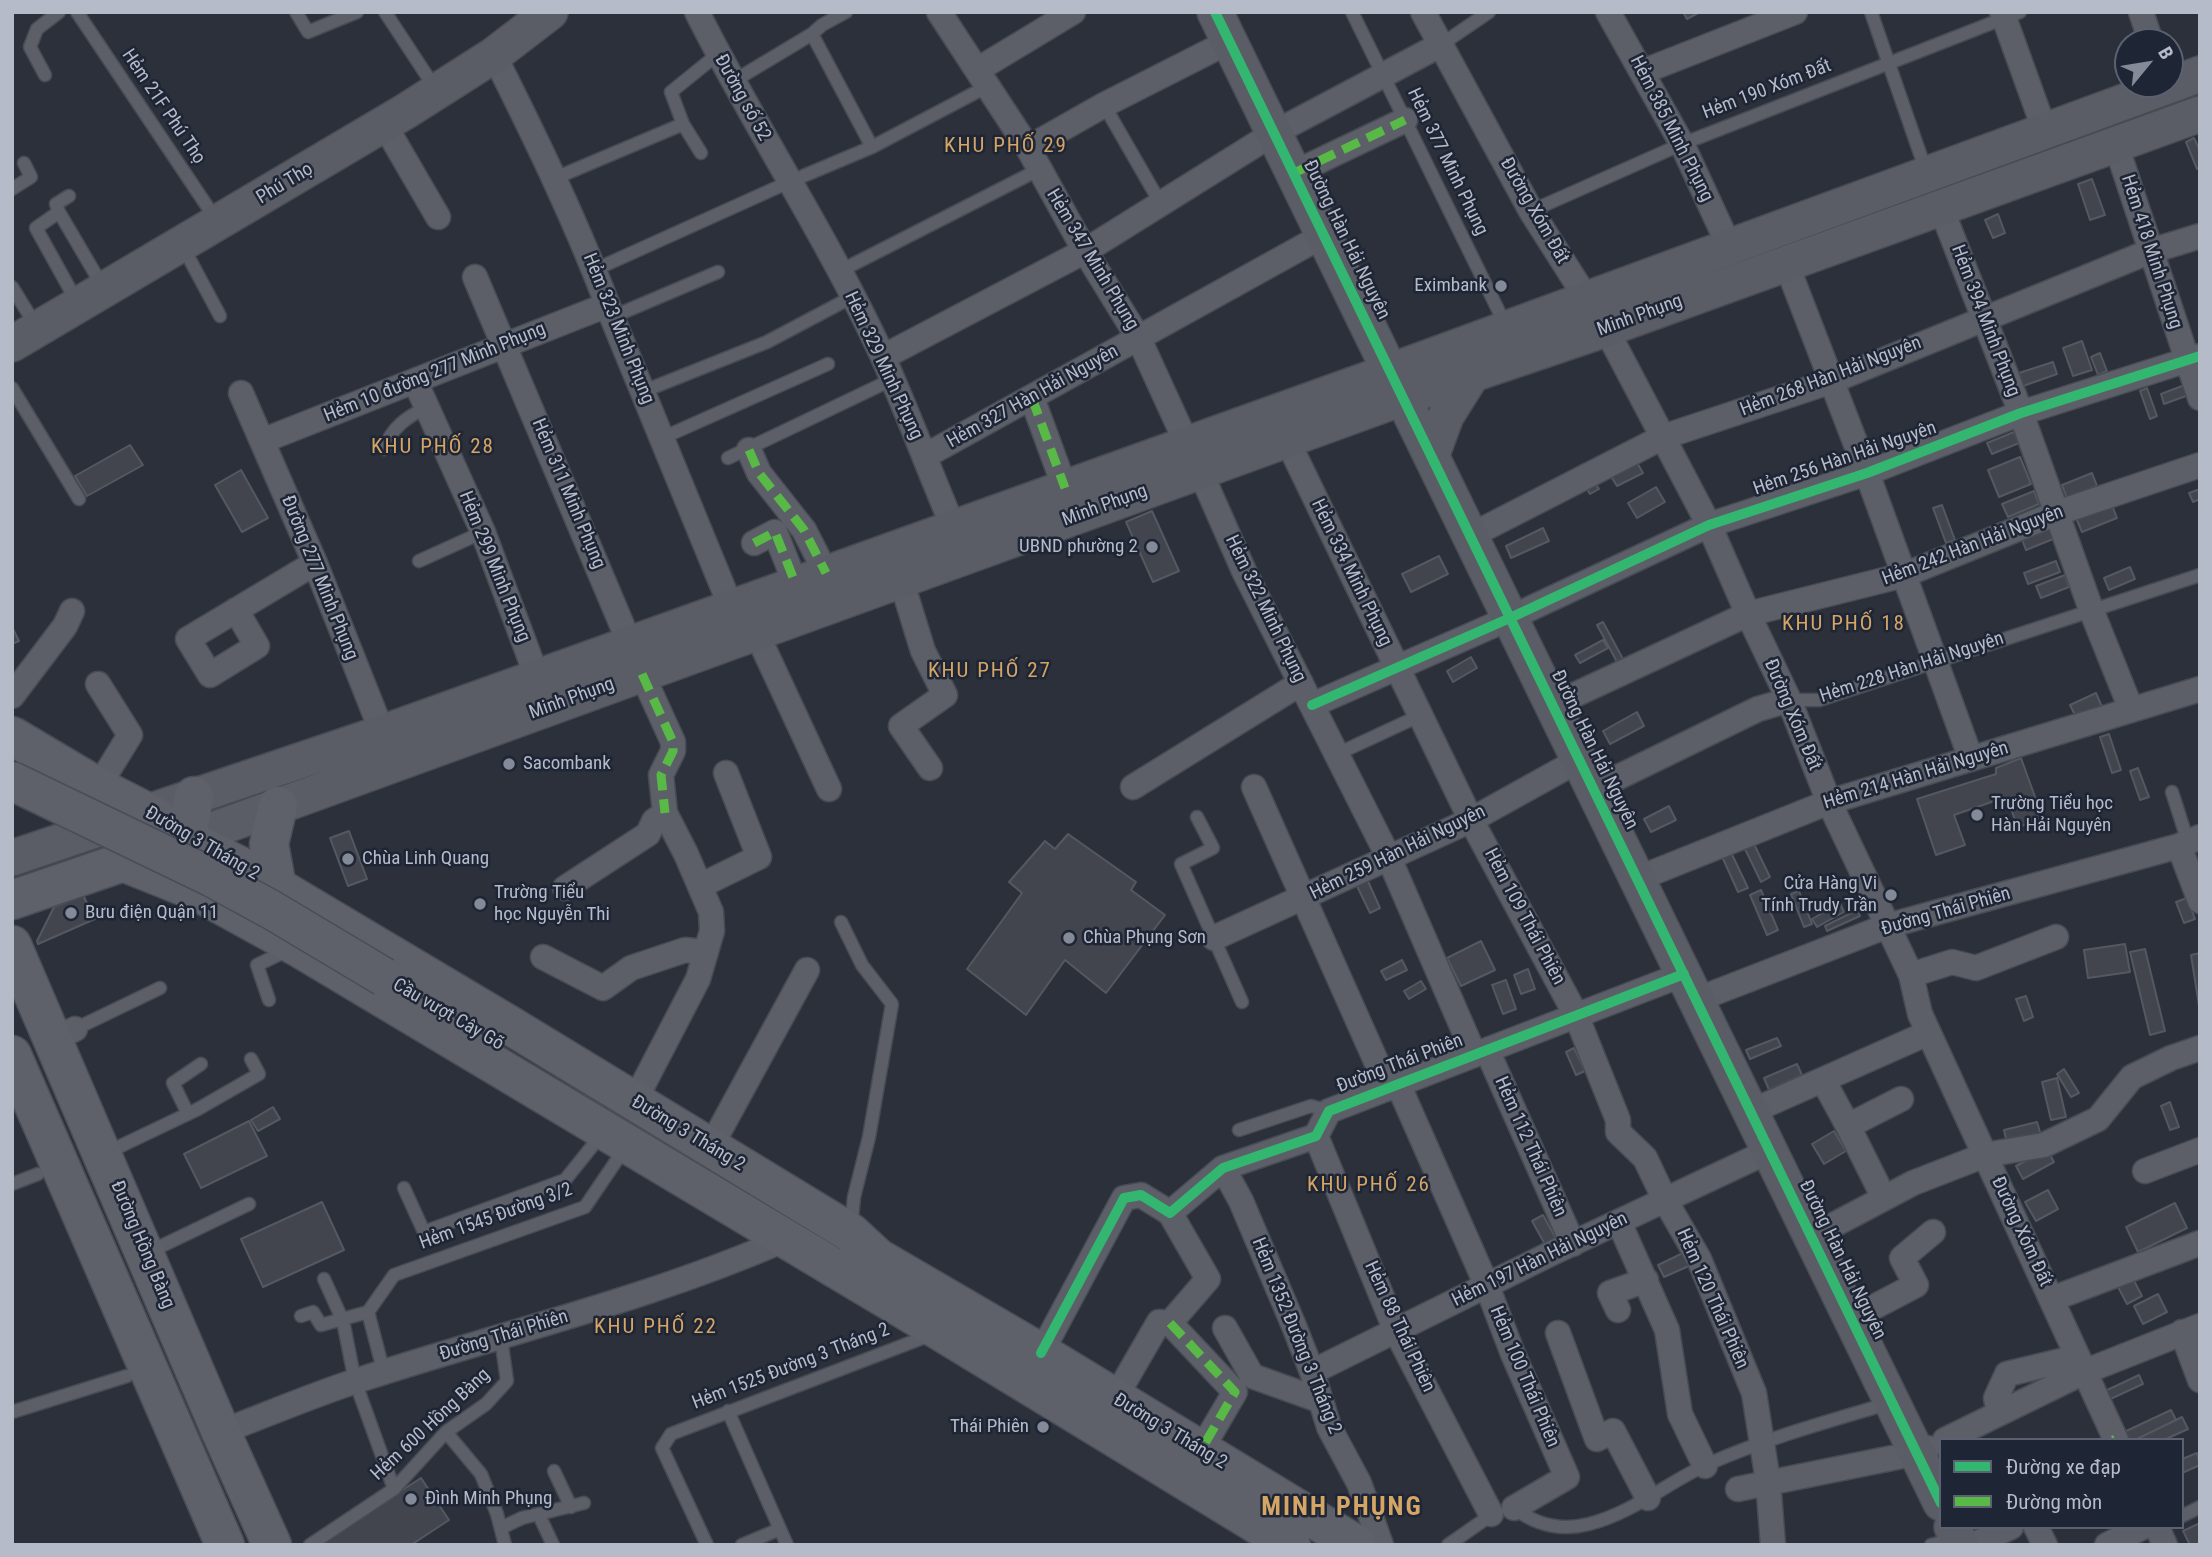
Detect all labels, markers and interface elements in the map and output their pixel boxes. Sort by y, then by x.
north arrow [2114,28,2184,98]
text: B [2153,43,2179,64]
street label: Hẻm 21F Phú Thọ [116,45,210,169]
street label: Đường số 52 [709,51,775,145]
street label: Hẻm 385 Minh Phụng [1624,52,1718,206]
street label: Hẻm 190 Xóm Đất [1699,55,1835,125]
street label: Hẻm 377 Minh Phụng [1402,85,1492,239]
district label: KHU PHỐ 29 [945,134,1067,160]
street label: Đường Xóm Đất [1495,154,1573,268]
street label: Đường Hàn Hải Nguyên [1298,157,1394,323]
street label: Phú Thọ [253,158,317,210]
street label: Hẻm 418 Minh Phụng [2115,172,2187,332]
street label: Hẻm 347 Minh Phụng [1041,185,1143,335]
street label: Hẻm 394 Minh Phụng [1946,242,2024,400]
street label: Hẻm 323 Minh Phụng [577,250,659,408]
place label: Eximbank [1414,275,1487,297]
marker: Eximbank [1493,278,1509,294]
street label: Hẻm 329 Minh Phụng [839,288,927,444]
street label: Minh Phụng [1594,290,1686,342]
street label: Hẻm 10 đường 277 Minh Phụng [321,318,549,428]
street label: Hẻm 268 Hàn Hải Nguyên [1737,332,1925,422]
street label: Hẻm 327 Hàn Hải Nguyên [943,340,1123,454]
street label: Hẻm 311 Minh Phụng [526,416,610,572]
street label: Hẻm 256 Hàn Hải Nguyên [1750,417,1940,501]
district label: KHU PHỐ 28 [372,435,494,461]
street label: Minh Phụng [1059,480,1151,532]
street label: Hẻm 299 Minh Phụng [453,488,535,646]
street label: Đường 277 Minh Phụng [276,492,362,664]
street label: Hẻm 334 Minh Phụng [1306,496,1396,650]
street label: Hẻm 242 Hàn Hải Nguyên [1879,501,2067,591]
street label: Hẻm 322 Minh Phụng [1220,532,1310,686]
place label: UBND phường 2 [1019,536,1138,558]
marker: UBND phường 2 [1144,539,1160,555]
district label: KHU PHỐ 18 [1783,612,1905,638]
street label: Hẻm 228 Hàn Hải Nguyên [1817,627,2007,709]
street label: Đường Xóm Đất [1758,656,1826,774]
district label: KHU PHỐ 27 [929,659,1051,685]
street label: Đường Hàn Hải Nguyên [1546,667,1642,833]
street label: Minh Phụng [526,673,618,725]
street label: Hẻm 214 Hàn Hải Nguyên [1821,737,2011,815]
place label: Sacombank [523,753,611,775]
marker: Sacombank [501,756,517,772]
place label: Trường Tiểu học Hàn Hải Nguyên [1991,793,2113,837]
street label: Hẻm 259 Hàn Hải Nguyên [1307,801,1489,905]
street label: Đường 3 Tháng 2 [141,802,263,886]
marker: Trường Tiểu học Hàn Hải Nguyên [1969,807,1985,823]
street label: Hẻm 109 Thái Phiên [1479,845,1569,989]
place label: Chùa Linh Quang [362,848,489,870]
marker: Chùa Linh Quang [340,851,356,867]
place label: Cửa Hàng Vi Tính Trudy Trần [1761,873,1877,917]
place label: Trường Tiểu học Nguyễn Thi [494,882,610,926]
street label: Đường Thái Phiên [1879,883,2013,941]
marker: Cửa Hàng Vi Tính Trudy Trần [1883,887,1899,903]
marker: Trường Tiểu học Nguyễn Thi [472,896,488,912]
place label: Bưu điện Quận 11 [85,902,218,924]
marker: Bưu điện Quận 11 [63,905,79,921]
place label: Chùa Phụng Sơn [1083,927,1206,949]
marker: Chùa Phụng Sơn [1061,930,1077,946]
street label: Cầu vượt Cây Gõ [388,974,508,1056]
street label: Đường Thái Phiên [1334,1030,1466,1098]
street label: Hẻm 112 Thái Phiên [1489,1073,1571,1221]
street label: Đường 3 Tháng 2 [627,1091,749,1177]
district label: KHU PHỐ 26 [1308,1173,1430,1199]
street label: Đường Xóm Đất [1986,1174,2056,1290]
street label: Đường Hàn Hải Nguyên [1794,1177,1890,1343]
street label: Đường Hồng Bàng [105,1178,179,1312]
street label: Hẻm 1545 Đường 3/2 [416,1179,576,1255]
street label: Hẻm 197 Hàn Hải Nguyên [1449,1208,1631,1312]
street label: Hẻm 120 Thái Phiên [1671,1225,1753,1373]
street label: Hẻm 1352 Đường 3 Tháng 2 [1246,1235,1346,1437]
street label: Hẻm 88 Thái Phiên [1359,1258,1439,1396]
street label: Hẻm 100 Thái Phiên [1484,1303,1564,1451]
street label: Đường Thái Phiên [437,1306,571,1366]
district label: KHU PHỐ 22 [595,1315,717,1341]
street label: Hẻm 1525 Đường 3 Tháng 2 [689,1319,893,1415]
street label: Hẻm 600 Hồng Bàng [367,1364,495,1486]
street label: Đường 3 Tháng 2 [1109,1389,1231,1475]
place label: Thái Phiên [950,1416,1029,1438]
marker: Thái Phiên [1035,1419,1051,1435]
legend [1939,1438,2184,1529]
text: Đường xe đạp [2006,1455,2121,1479]
place label: Đình Minh Phụng [425,1488,552,1510]
text: Đường mòn [2006,1490,2102,1514]
marker: Đình Minh Phụng [403,1491,419,1507]
district label: MINH PHỤNG [1263,1492,1421,1524]

